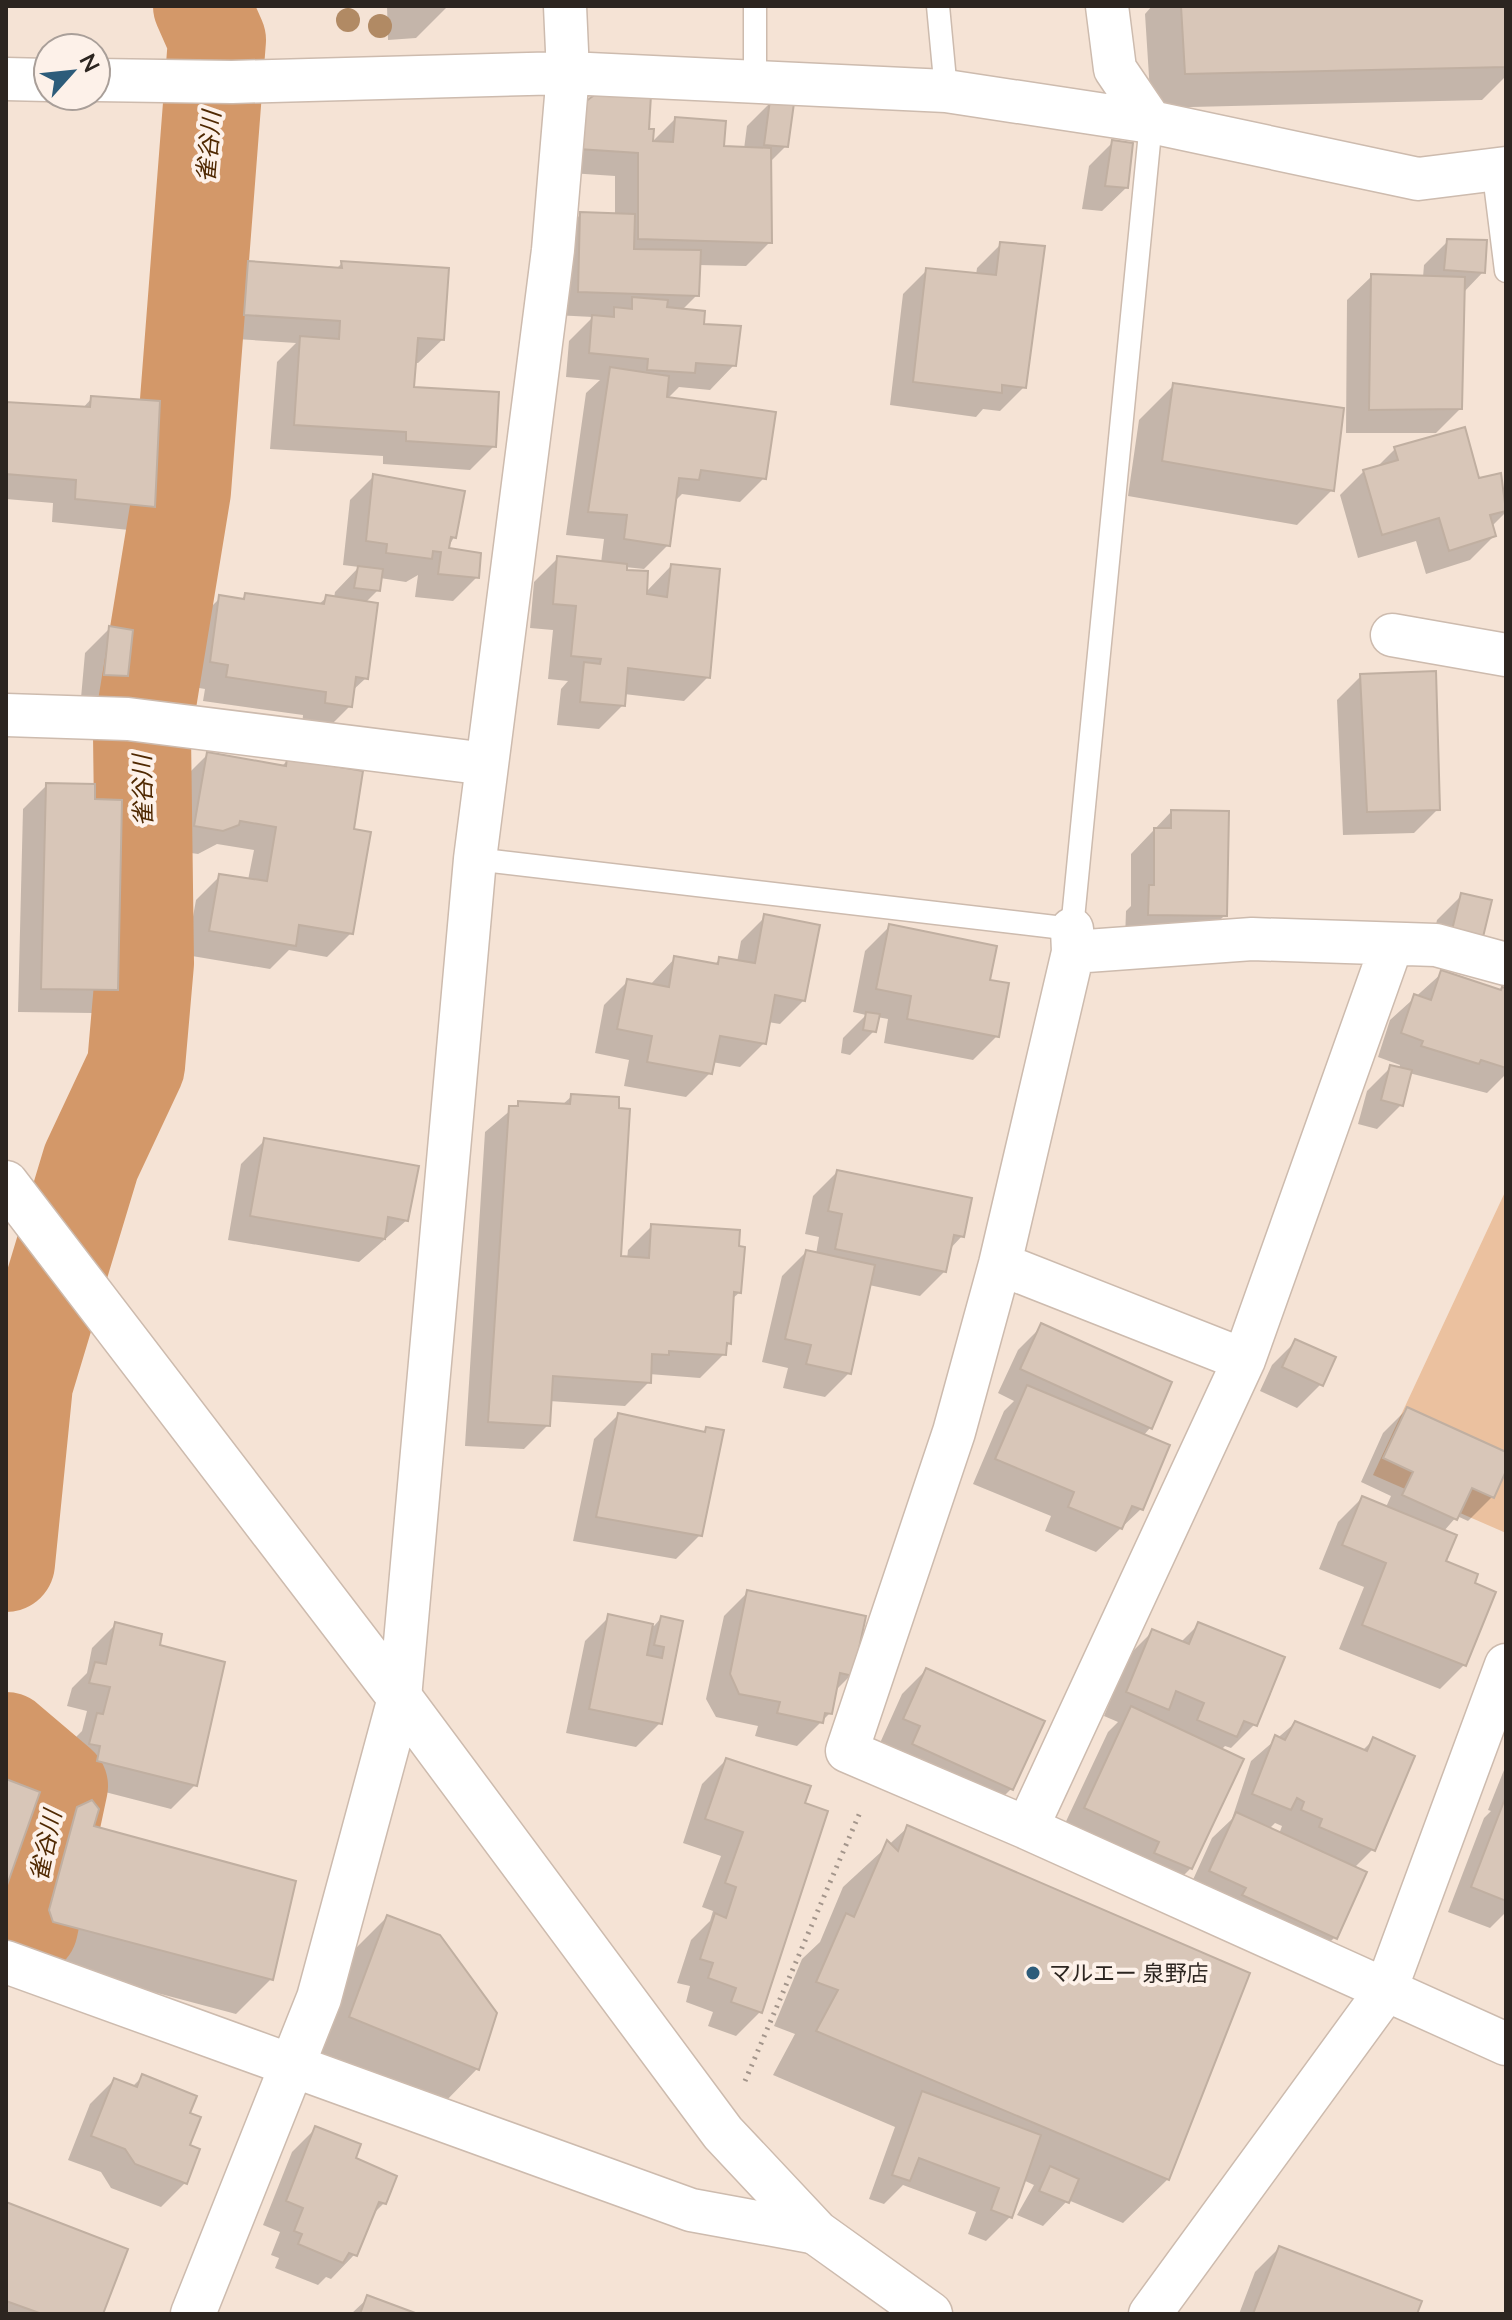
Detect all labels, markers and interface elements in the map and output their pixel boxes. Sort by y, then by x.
north arrow [32,32,112,112]
text: N [74,49,106,76]
water label: 雀谷川 [190,107,225,184]
water label: 雀谷川 [126,752,157,827]
water label: 雀谷川 [23,1805,67,1884]
place label: マルエー 泉野店 [1049,1959,1209,1986]
marker: マルエー 泉野店 [1024,1964,1042,1982]

